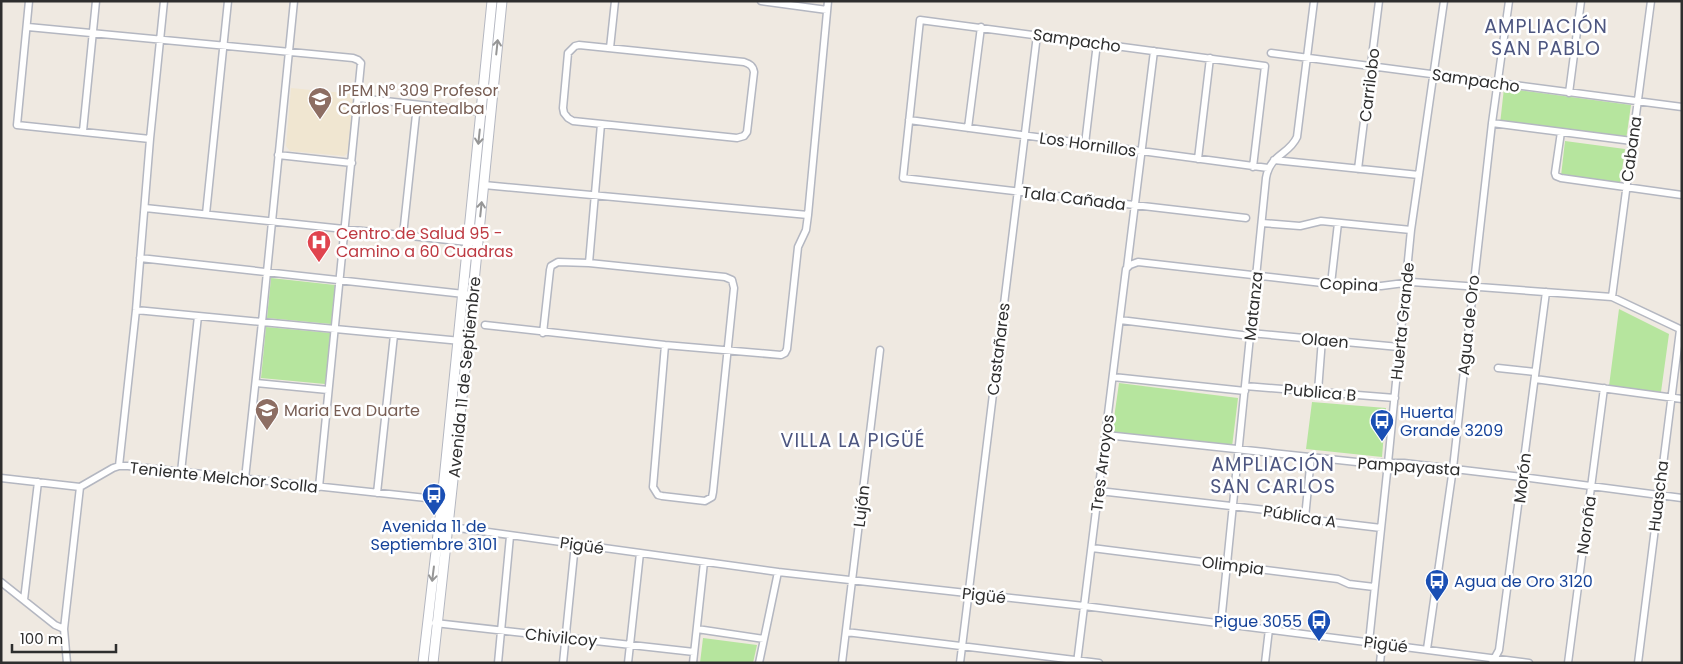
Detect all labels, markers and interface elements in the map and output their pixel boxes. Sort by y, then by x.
district label: AMPLIACIÓN SAN PABLO [1484,13,1608,62]
street label: Sampacho [1032,23,1122,58]
one-way arrow [492,39,502,55]
street label: Carrilobo [1354,47,1385,123]
street label: Sampacho [1431,63,1521,98]
place label: IPEM N° 309 Profesor Carlos Fuentealba [338,79,499,120]
school or university icon: IPEM N° 309 Profesor Carlos Fuentealba [307,86,333,120]
street label: Cabana [1616,115,1647,183]
street label: Los Hornillos [1038,126,1138,163]
one-way arrow [474,129,484,145]
street label: Tala Cañada [1021,181,1127,216]
one-way arrow [476,201,486,217]
place label: Centro de Salud 95 - Camino a 60 Cuadras [336,222,513,263]
hospital icon: Centro de Salud 95 - Camino a 60 Cuadras [306,229,332,263]
street label: Huerta Grande [1385,261,1420,381]
street label: Matanza [1238,270,1269,342]
street label: Copina [1319,272,1379,297]
street label: Agua de Oro [1452,274,1485,376]
street label: Avenida 11 de Septiembre [442,275,487,479]
street label: Castañares [981,301,1016,397]
street label: Olaen [1300,327,1350,354]
street label: Publica B [1283,378,1357,407]
school or university icon: Maria Eva Duarte [254,397,280,431]
place label: Maria Eva Duarte [284,399,420,422]
place label: Huerta Grande 3209 [1400,401,1503,442]
bus stop icon: Huerta Grande 3209 [1369,408,1395,442]
street label: Tres Arroyos [1085,413,1120,513]
district label: VILLA LA PIGÜÉ [781,427,925,454]
district label: AMPLIACIÓN SAN CARLOS [1210,451,1336,500]
street label: Pampayasta [1357,451,1461,482]
street label: Morón [1508,452,1537,505]
street label: Teniente Melchor Scolla [129,456,319,499]
street label: Huascha [1643,459,1674,533]
bus stop icon: Avenida 11 de Septiembre 3101 [421,482,447,516]
street label: Luján [848,484,875,528]
street label: Noroña [1571,494,1602,556]
street label: Pública A [1262,499,1338,534]
place label: Avenida 11 de Septiembre 3101 [371,515,497,556]
street label: Pigüé [558,531,605,560]
street label: Olimpia [1201,550,1265,581]
one-way arrow [428,566,438,582]
bus stop icon: Agua de Oro 3120 [1424,568,1450,602]
place label: Agua de Oro 3120 [1454,570,1593,593]
street label: Pigüé [961,582,1007,609]
bus stop icon: Pigue 3055 [1306,608,1332,642]
place label: Pigue 3055 [1214,610,1302,633]
scale bar [12,622,116,654]
street label: Chivilcoy [524,622,598,653]
text: 100 m [20,628,63,649]
street label: Pigüé [1363,630,1409,659]

